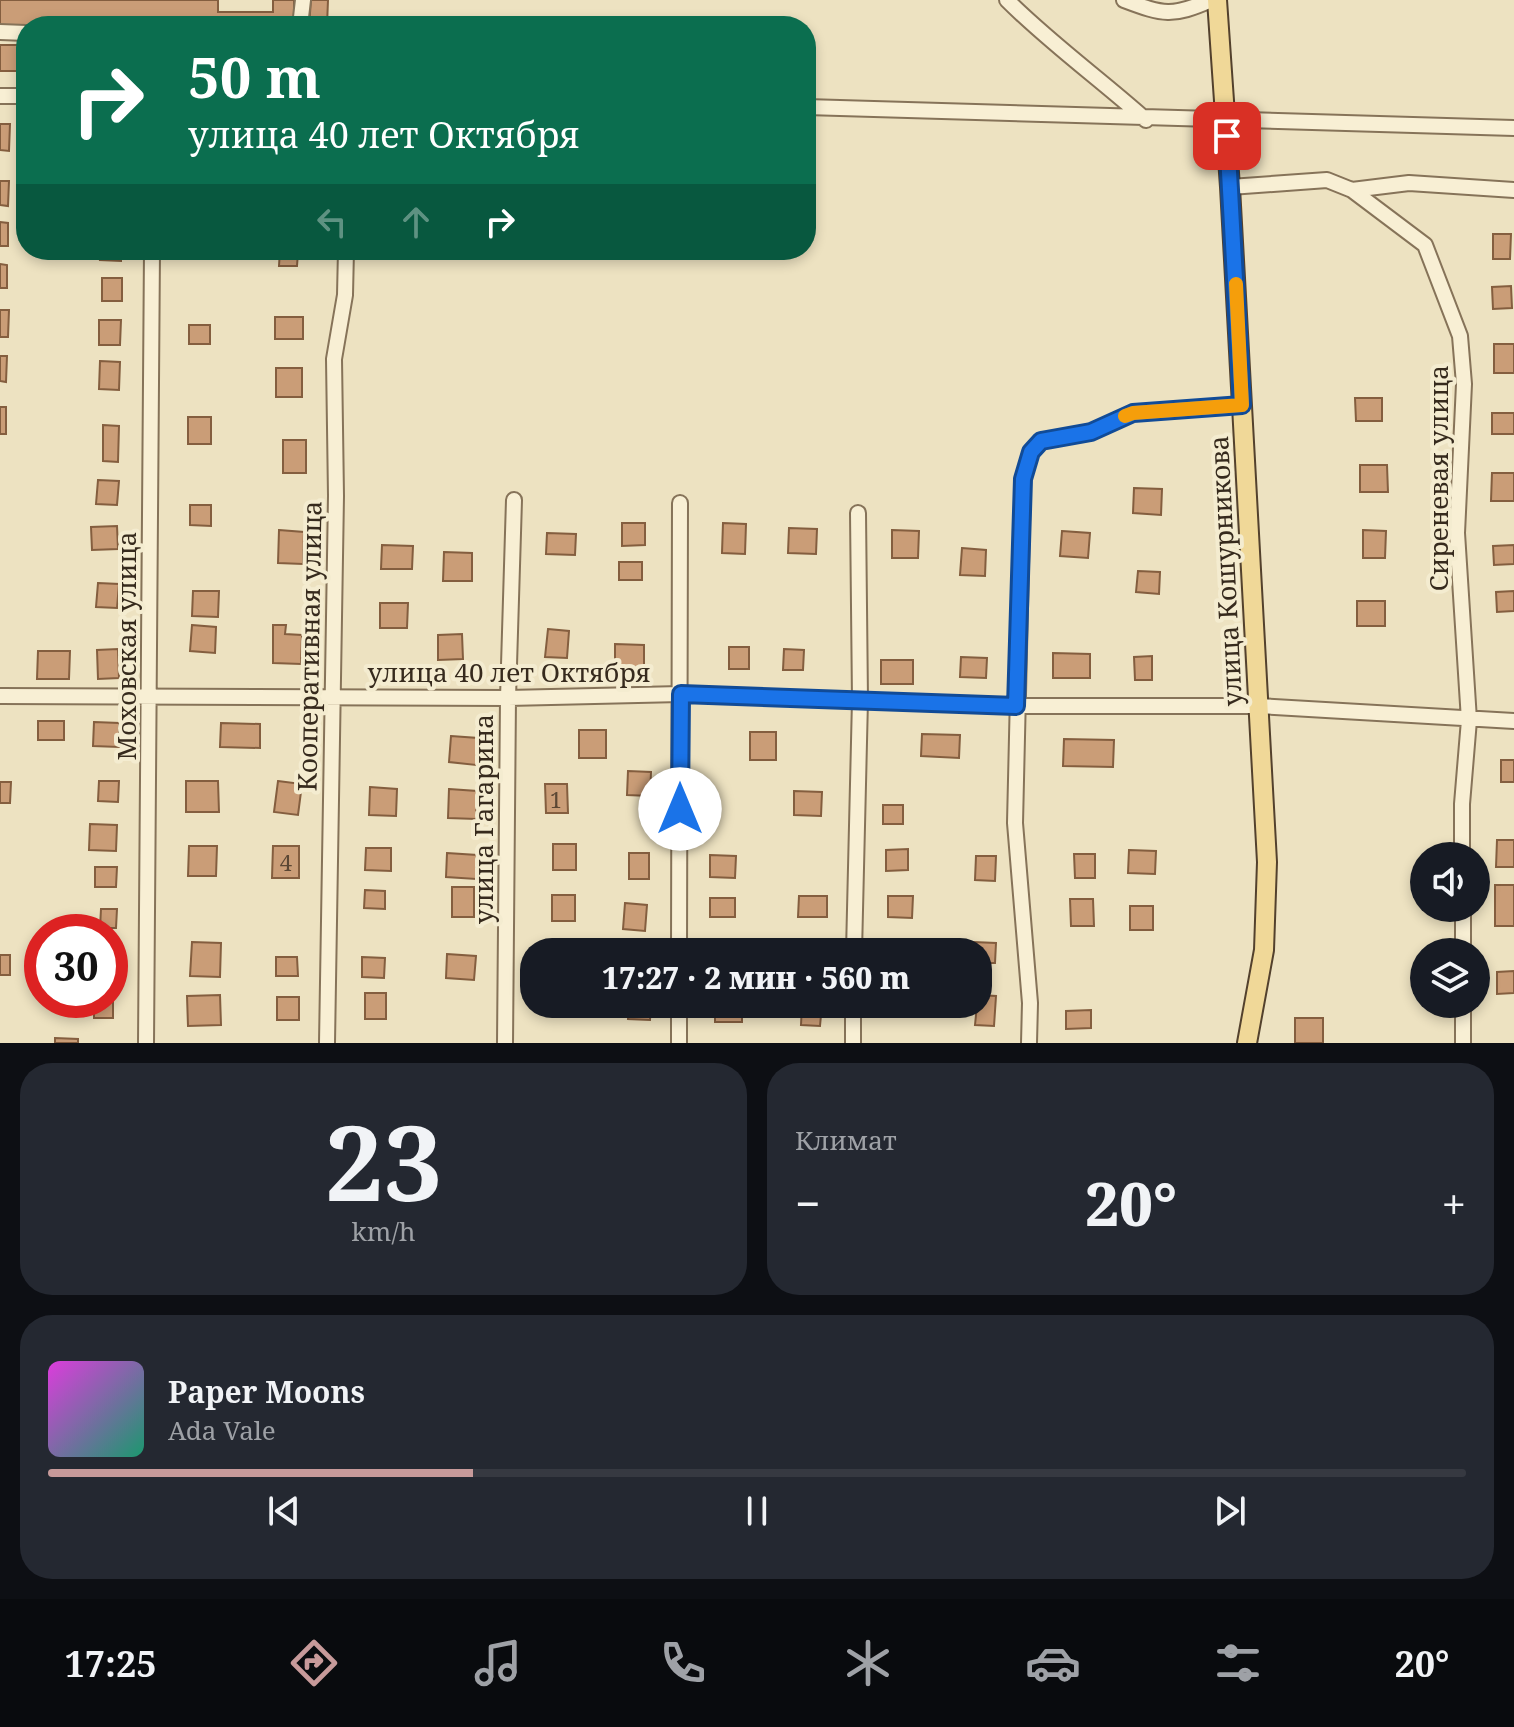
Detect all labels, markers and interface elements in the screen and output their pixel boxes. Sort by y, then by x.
text: 50 m [188,38,321,114]
icon: right [56,48,160,152]
pin [1193,102,1261,170]
text: улица 40 лет Октября [188,110,580,159]
icon: arrive [1205,114,1249,158]
icon: left [310,200,354,244]
icon: ahead [394,200,438,244]
icon: right [478,200,522,244]
street label: Сиреневая улица [1420,365,1456,591]
street label: улица Кошурникова [1200,435,1250,707]
street label: Кооперативная улица [288,500,330,792]
street label: Моховская улица [108,531,144,761]
street label: улица 40 лет Октября [367,654,651,690]
street label: улица Гагарина [465,714,501,924]
position arrow [638,767,722,851]
house number: 1 [550,784,562,814]
map controls [1410,842,1490,1018]
button: sound [1410,842,1490,922]
house number: 4 [280,847,292,877]
speed limit sign: 30 [24,914,128,1018]
button: layers [1410,938,1490,1018]
text: 17:27 · 2 мин · 560 m [602,957,910,998]
text: 23 [325,1090,442,1231]
text: Климат [795,1122,897,1158]
text: 20° [1085,1162,1177,1244]
text: − [795,1173,820,1233]
text: + [1441,1173,1466,1233]
text: km/h [352,1213,415,1249]
text: Paper Moons [168,1371,365,1412]
text: Ada Vale [168,1412,276,1448]
icon: previous [262,1489,306,1533]
icon: pause [735,1489,779,1533]
icon: next [1208,1489,1252,1533]
icon: directions [286,1635,342,1691]
icon: music [470,1635,526,1691]
icon: phone [655,1635,711,1691]
icon: climate [840,1635,896,1691]
icon: car [1025,1635,1081,1691]
icon: filters [1210,1635,1266,1691]
text: 17:25 [64,1639,157,1688]
text: 20° [1394,1639,1450,1688]

